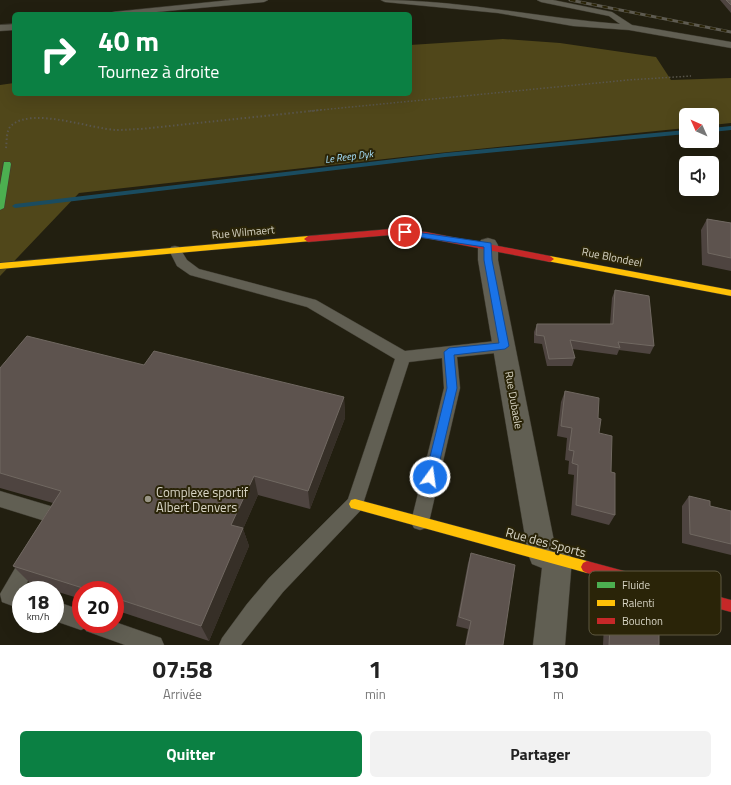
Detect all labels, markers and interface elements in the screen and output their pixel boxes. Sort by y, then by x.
text: 40 m [98,19,159,62]
icon: right [32,28,84,80]
text: Tournez à droite [98,58,219,85]
north arrow [679,108,719,148]
map controls [679,108,719,196]
water label: Le Reep Dyk [324,146,375,167]
button: sound [679,156,719,196]
pin [388,215,422,249]
street label: Rue Wilmaert [211,221,275,243]
icon: arrive [394,221,416,243]
street label: Rue Blondeel [581,243,643,271]
street label: Rue Dubaele [501,370,527,431]
position arrow [409,456,451,498]
place label: Complexe sportif Albert Denvers [156,482,249,517]
marker: Complexe sportif Albert Denvers [143,494,153,504]
street label: Rue des Sports [504,522,588,562]
legend [589,571,721,635]
text: Fluide [622,577,650,593]
speed limit sign: 20 [72,581,124,633]
text: 18 [27,586,49,617]
text: Ralenti [622,595,655,611]
text: km/h [27,609,49,624]
text: Bouchon [622,613,663,629]
text: 07:58 [153,651,212,687]
text: 1 [369,651,382,687]
text: 130 [538,651,578,687]
text: Arrivée [163,684,202,704]
text: min [365,684,386,704]
text: m [553,684,564,704]
button: Quitter [20,731,362,777]
button: Partager [370,731,711,777]

